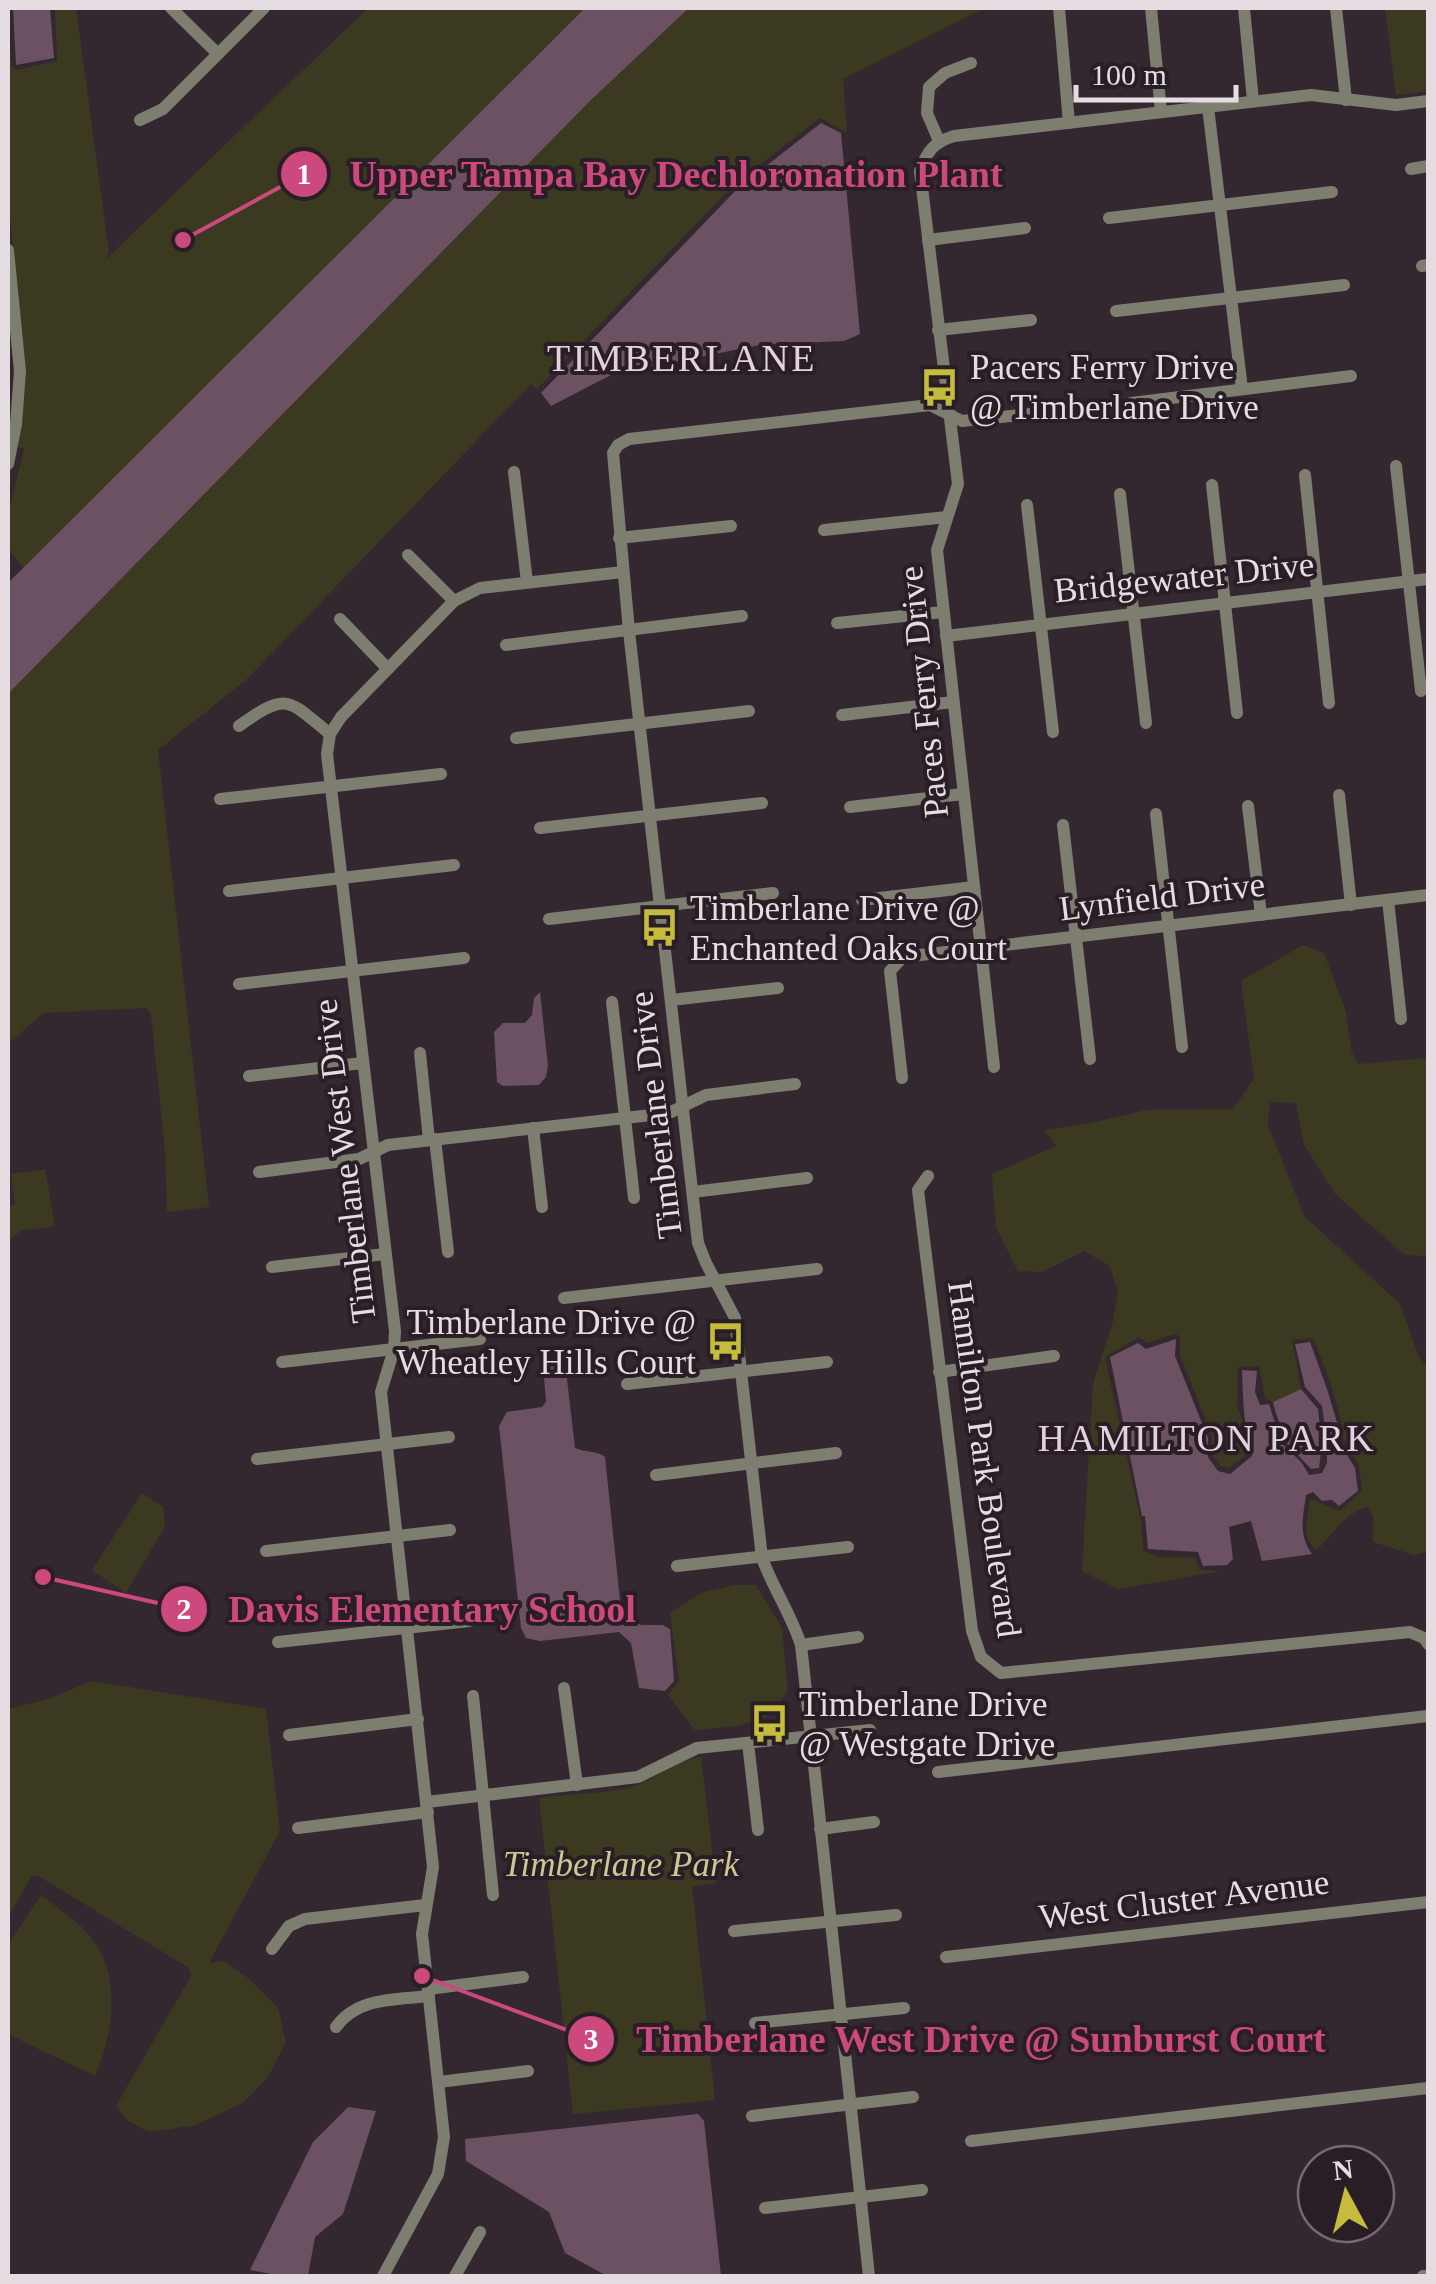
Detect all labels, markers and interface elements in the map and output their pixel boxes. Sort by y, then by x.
scale bar [1076,40,1236,102]
text: 100 m [1091,58,1167,91]
callout: Upper Tampa Bay Dechloronation Plant [279,140,1023,208]
text: Upper Tampa Bay Dechloronation Plant [349,153,1003,195]
text: 1 [297,157,312,190]
district label: TIMBERLANE [547,337,817,379]
place label: Pacers Ferry Drive @ Timberlane Drive [970,348,1259,427]
bus stop icon: Pacers Ferry Drive @ Timberlane Drive [919,366,961,408]
street label: Bridgewater Drive [1052,544,1316,611]
street label: Paces Ferry Drive [891,564,956,820]
street label: Lynfield Drive [1057,865,1267,928]
place label: Timberlane Drive @ Enchanted Oaks Court [690,889,1007,968]
bus stop icon: Timberlane Drive @ Enchanted Oaks Court [639,907,681,949]
street label: Timberlane Drive [621,989,690,1241]
street label: Timberlane West Drive [305,997,384,1325]
street label: Hamilton Park Boulevard [940,1278,1029,1640]
place label: Timberlane Drive @ Wheatley Hills Court [397,1303,696,1382]
bus stop icon: Timberlane Drive @ Wheatley Hills Court [705,1321,747,1363]
district label: HAMILTON PARK [1038,1417,1376,1459]
callout: Davis Elementary School [159,1575,656,1643]
text: Davis Elementary School [228,1588,636,1630]
text: 2 [177,1592,192,1625]
place label: Timberlane Drive @ Westgate Drive [799,1685,1055,1764]
bus stop icon: Timberlane Drive @ Westgate Drive [748,1703,790,1745]
park label: Timberlane Park [503,1845,741,1884]
street label: West Cluster Avenue [1037,1862,1331,1937]
callout: Timberlane West Drive @ Sunburst Court [566,2005,1346,2073]
text: Timberlane West Drive @ Sunburst Court [636,2018,1326,2060]
text: 3 [584,2022,599,2055]
north arrow [1296,2144,1396,2244]
text: N [1331,2153,1355,2186]

